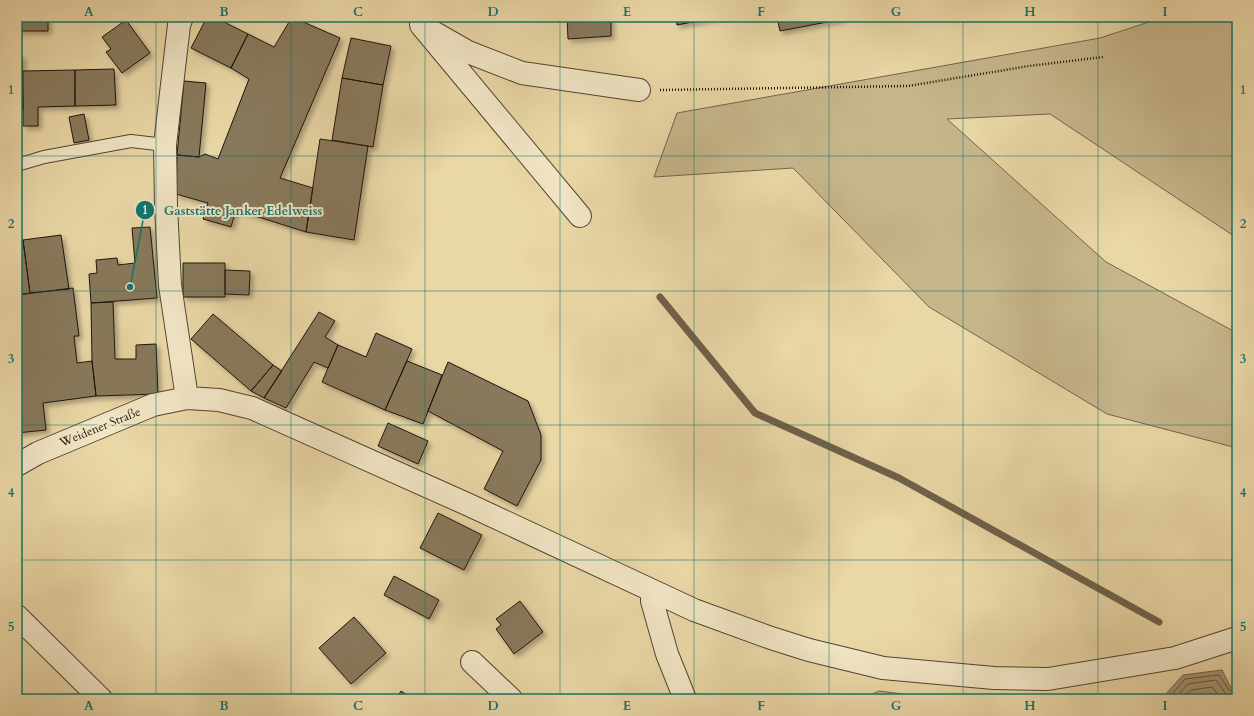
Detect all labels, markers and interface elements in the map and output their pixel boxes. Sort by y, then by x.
text: A [84,3,94,21]
text: B [219,3,229,21]
text: C [353,3,363,21]
text: D [487,3,499,21]
text: E [623,3,631,21]
text: F [757,3,765,21]
text: G [891,3,902,21]
text: H [1024,3,1036,21]
text: I [1162,3,1168,21]
text: 1 [8,81,14,99]
text: 1 [1240,81,1246,99]
callout: Gaststätte Janker Edelweiss [135,198,330,223]
text: 1 [142,202,148,218]
text: Gaststätte Janker Edelweiss [164,202,323,220]
text: 2 [8,215,15,233]
text: 2 [1240,215,1247,233]
text: 3 [8,350,15,368]
text: 3 [1240,350,1247,368]
street label: Weidener Straße [56,404,143,451]
text: 4 [8,484,15,502]
text: 4 [1240,484,1247,502]
text: 5 [8,618,14,636]
text: 5 [1240,618,1246,636]
text: A [84,697,94,715]
text: B [219,697,229,715]
text: C [353,697,363,715]
text: D [487,697,499,715]
text: E [623,697,631,715]
text: F [757,697,765,715]
text: G [891,697,902,715]
text: H [1024,697,1036,715]
text: I [1162,697,1168,715]

